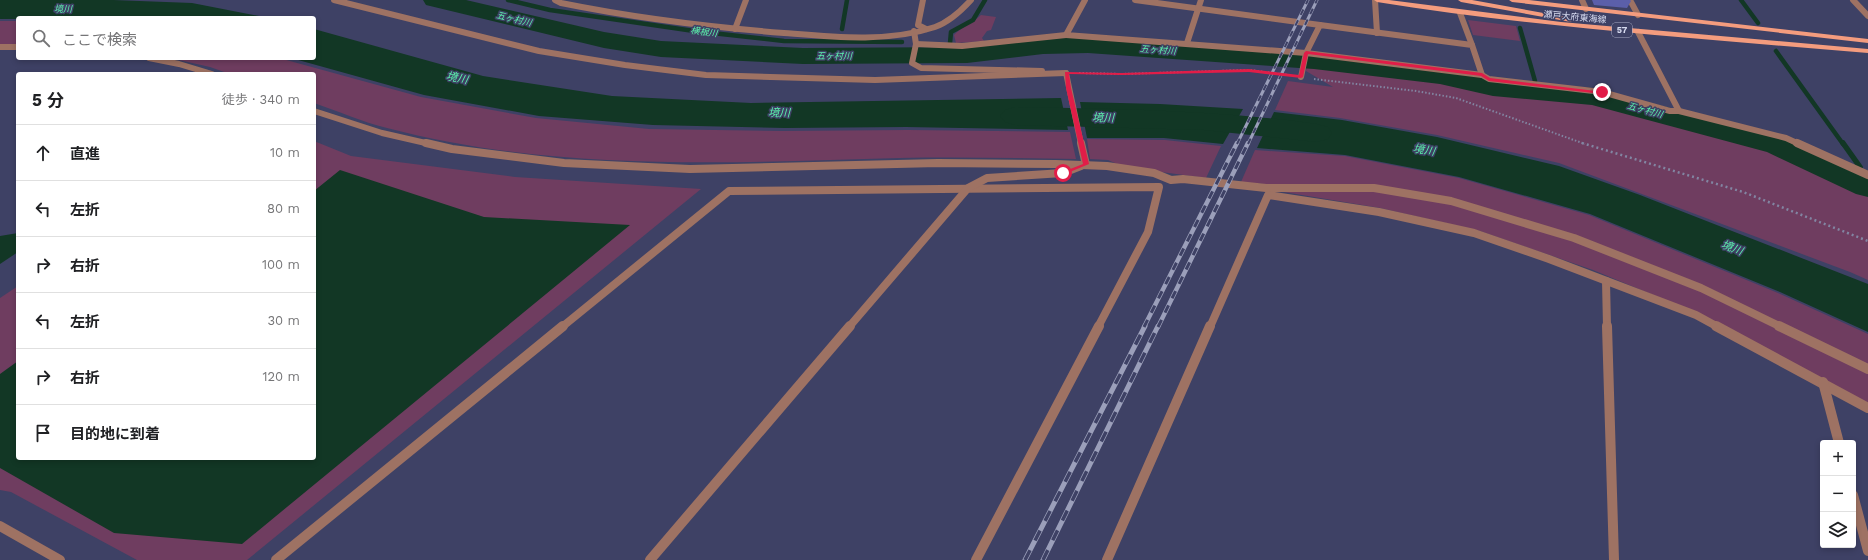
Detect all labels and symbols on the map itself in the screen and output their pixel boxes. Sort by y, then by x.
water label: 境川 [54,4,73,14]
street label: 瀬戸大府東海線 [1543,9,1608,25]
water label: 五ヶ村川 [495,10,534,28]
road number: 57 [1612,23,1632,37]
water label: 横根川 [690,25,719,39]
water label: 五ヶ村川 [1140,44,1177,56]
water label: 五ヶ村川 [816,51,853,61]
water label: 境川 [445,69,470,87]
route end [1593,83,1611,101]
water label: 五ヶ村川 [1626,101,1665,120]
water label: 境川 [768,106,791,120]
water label: 境川 [1092,111,1115,125]
water label: 境川 [1412,142,1437,158]
route start [1054,164,1072,182]
water label: 境川 [1719,238,1746,258]

